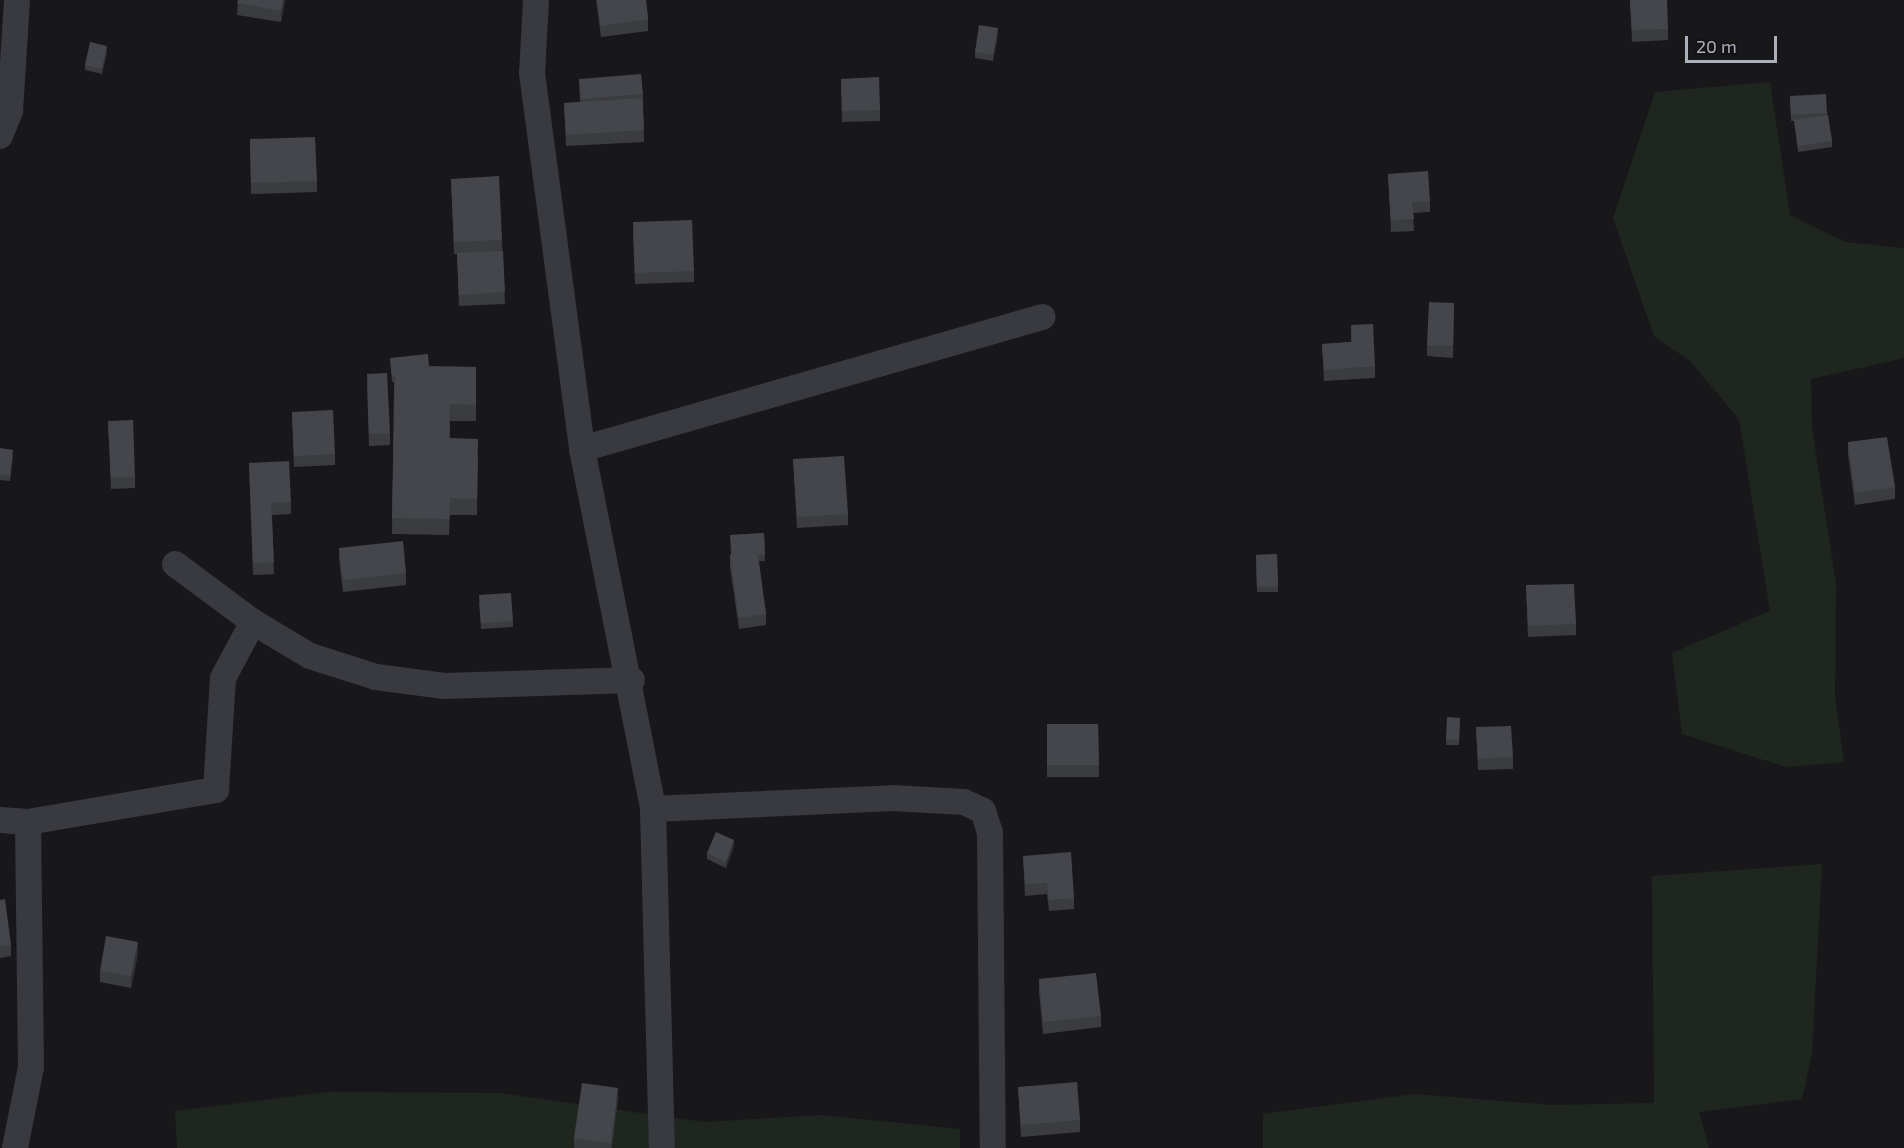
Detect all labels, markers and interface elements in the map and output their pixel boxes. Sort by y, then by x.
scale bar [1688,24,1780,62]
text: 20 m [1696,35,1737,57]

